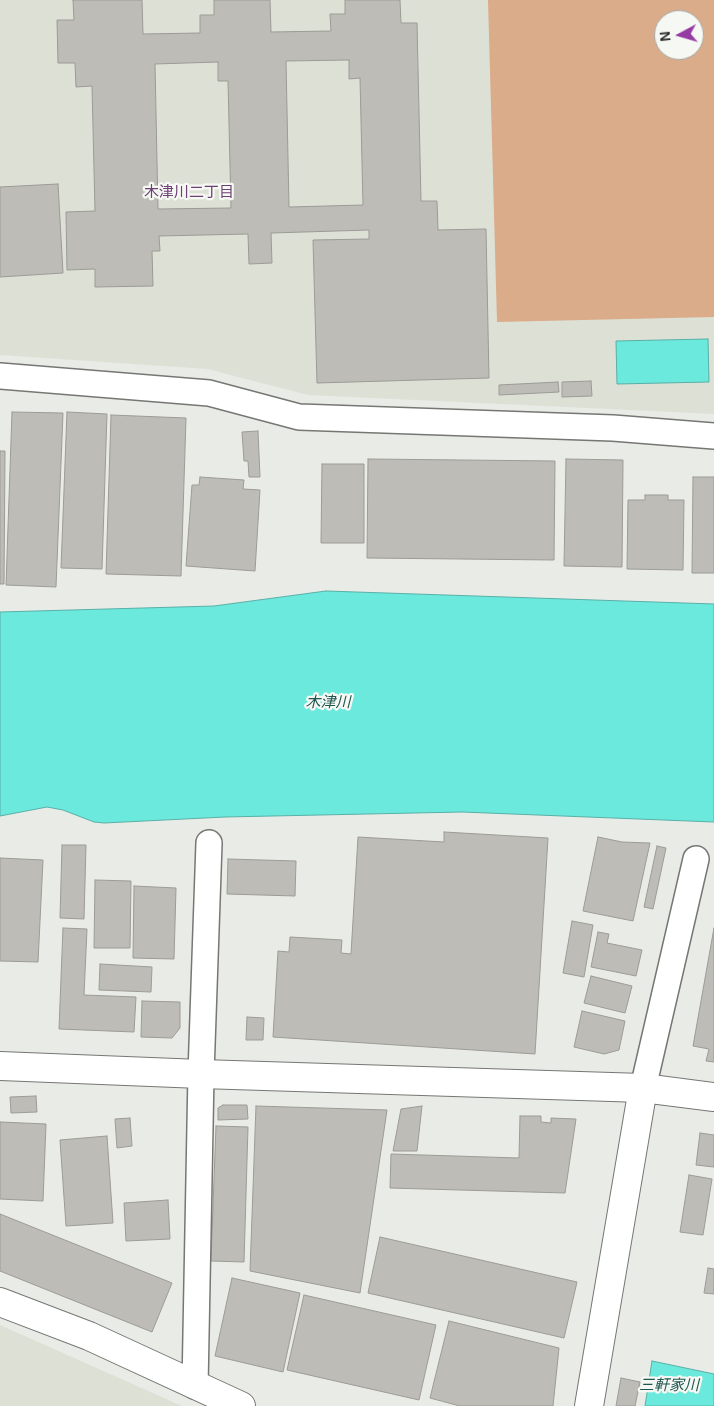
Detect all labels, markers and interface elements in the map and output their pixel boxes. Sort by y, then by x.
north arrow [654,10,704,60]
text: N [657,31,674,42]
district label: 木津川二丁目 [144,184,234,202]
water label: 木津川 [306,694,350,712]
water label: 三軒家川 [639,1377,699,1395]

